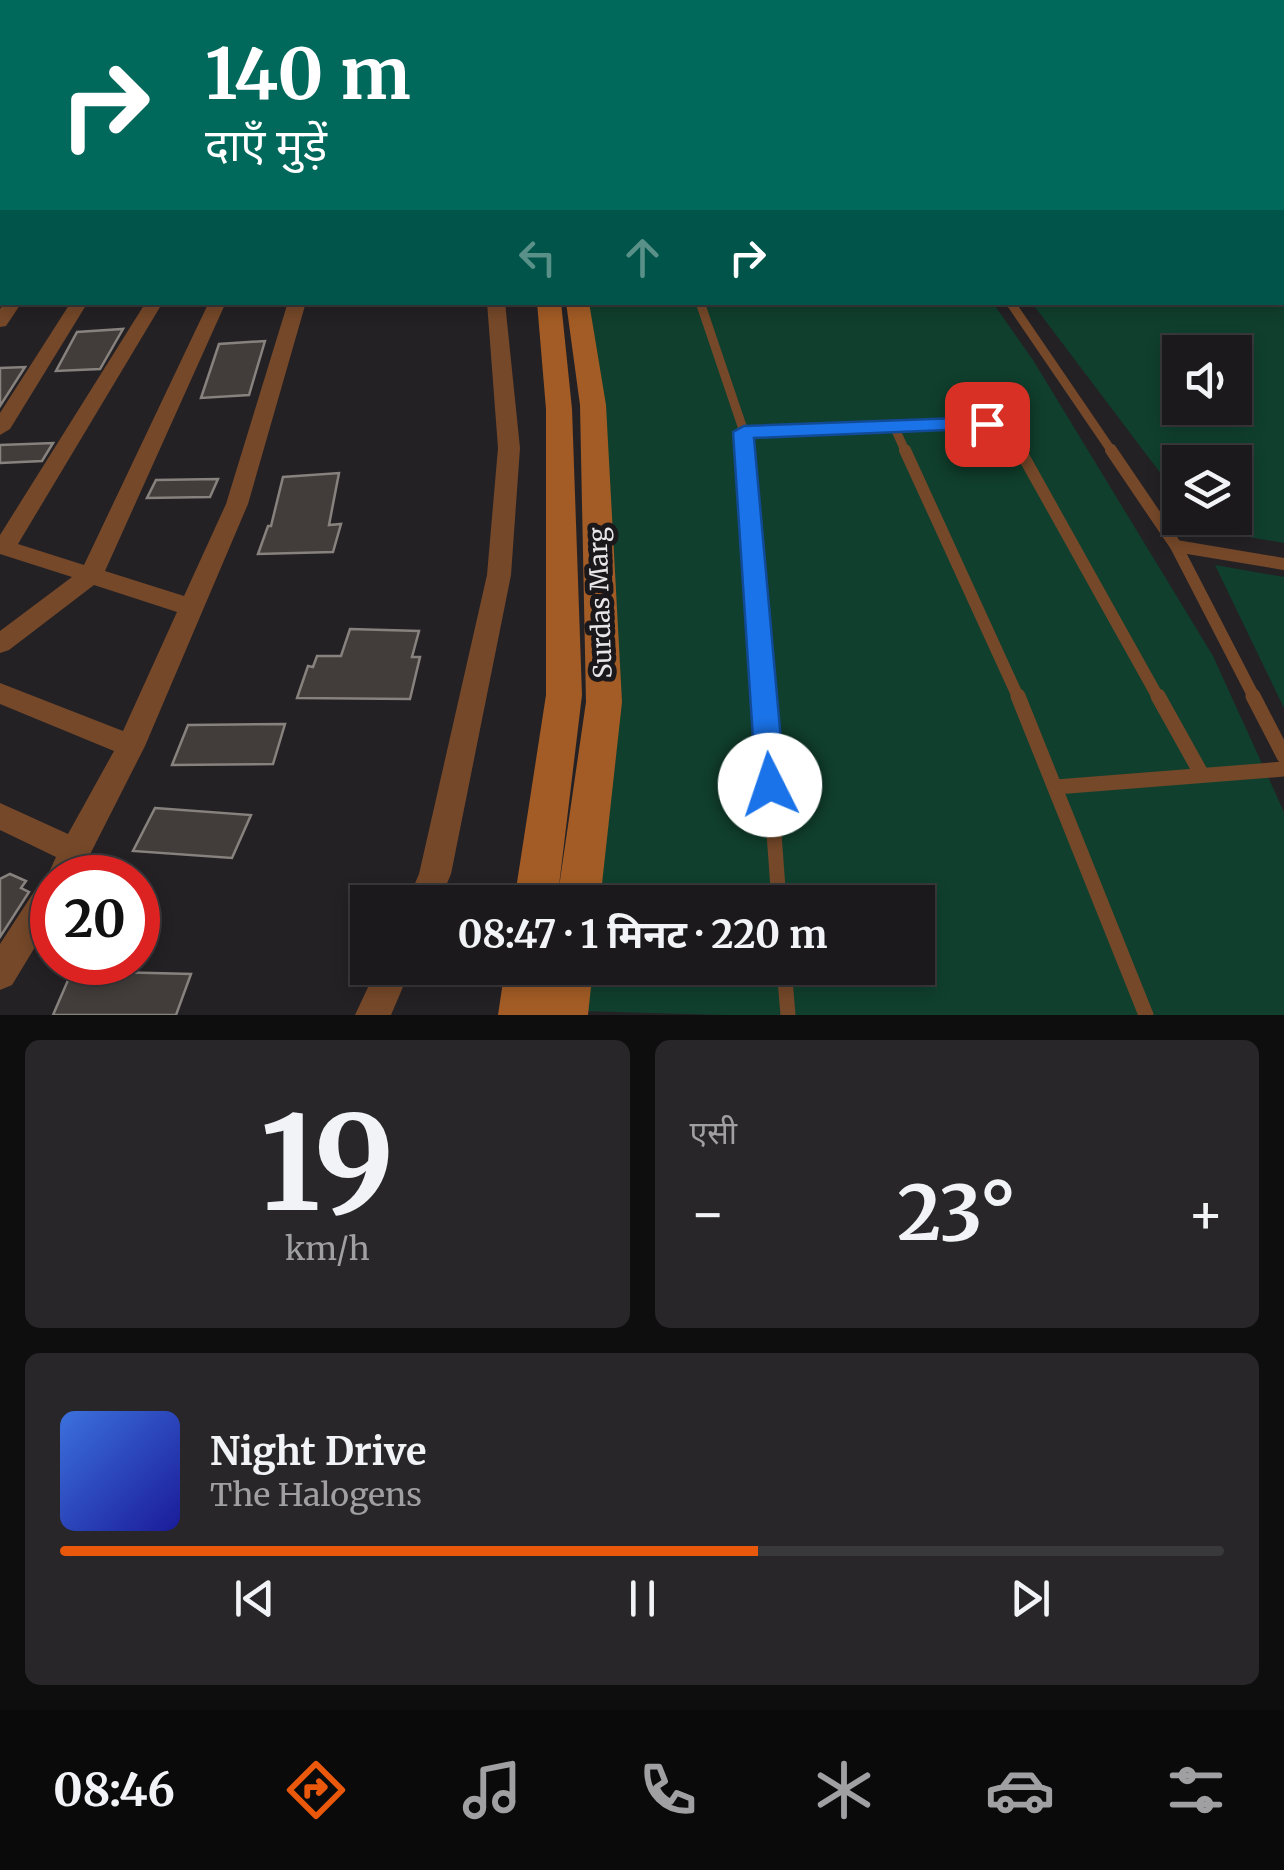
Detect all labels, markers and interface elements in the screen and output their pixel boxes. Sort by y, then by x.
text: 140 m [205,30,411,118]
icon: right [40,40,170,170]
text: दाएँ मुड़ें [205,117,327,173]
icon: left [510,230,565,285]
icon: ahead [615,230,670,285]
icon: right [720,230,775,285]
map controls [1162,335,1252,535]
button: sound [1162,335,1252,425]
pin [945,382,1030,467]
icon: arrive [960,397,1015,452]
button: layers [1162,445,1252,535]
street label: Surdas Marg [581,527,619,679]
position arrow [718,733,822,837]
speed limit sign: 20 [30,855,160,985]
text: 08:47 · 1 मिनट · 220 m [457,911,828,958]
text: 19 [260,1082,394,1245]
text: एसी [690,1113,737,1153]
text: 23° [897,1166,1016,1260]
text: − [690,1179,726,1248]
text: + [1187,1179,1224,1248]
text: km/h [285,1229,370,1269]
text: Night Drive [210,1428,427,1475]
text: The Halogens [210,1475,422,1515]
icon: previous [227,1571,282,1626]
icon: pause [615,1571,670,1626]
icon: next [1003,1571,1058,1626]
icon: directions [281,1755,351,1825]
icon: music [457,1755,527,1825]
icon: phone [633,1755,703,1825]
icon: climate [809,1755,879,1825]
icon: car [985,1755,1055,1825]
icon: filters [1161,1755,1231,1825]
text: 08:46 [53,1762,175,1818]

